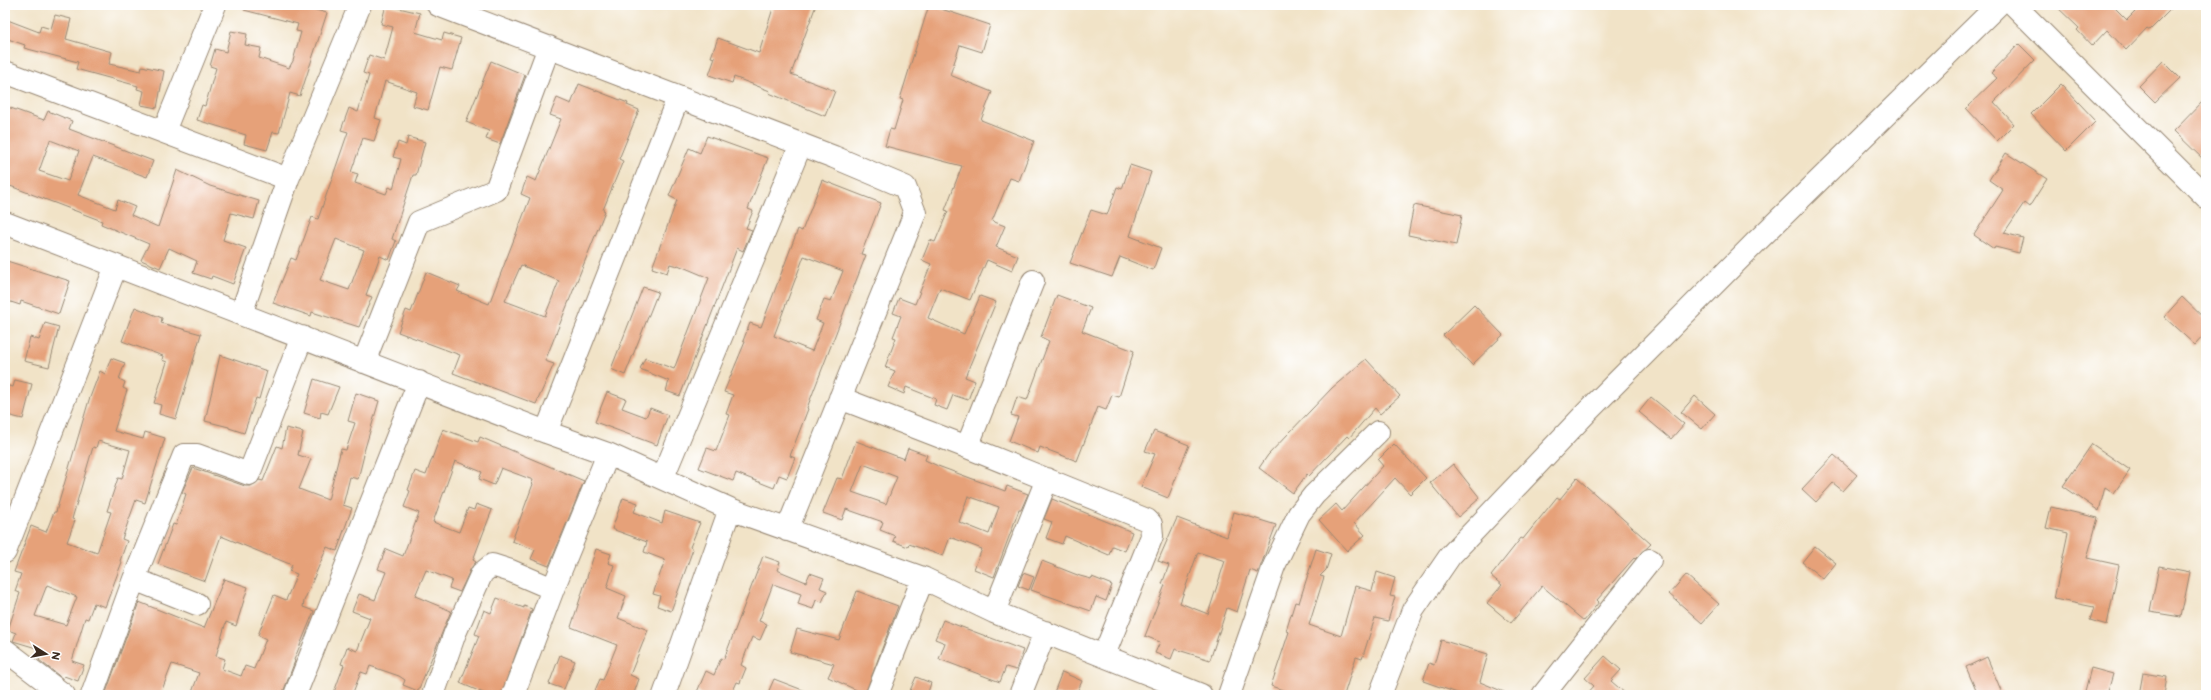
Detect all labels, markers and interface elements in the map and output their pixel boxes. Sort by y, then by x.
north arrow [26,634,66,674]
text: N [48,651,62,661]

